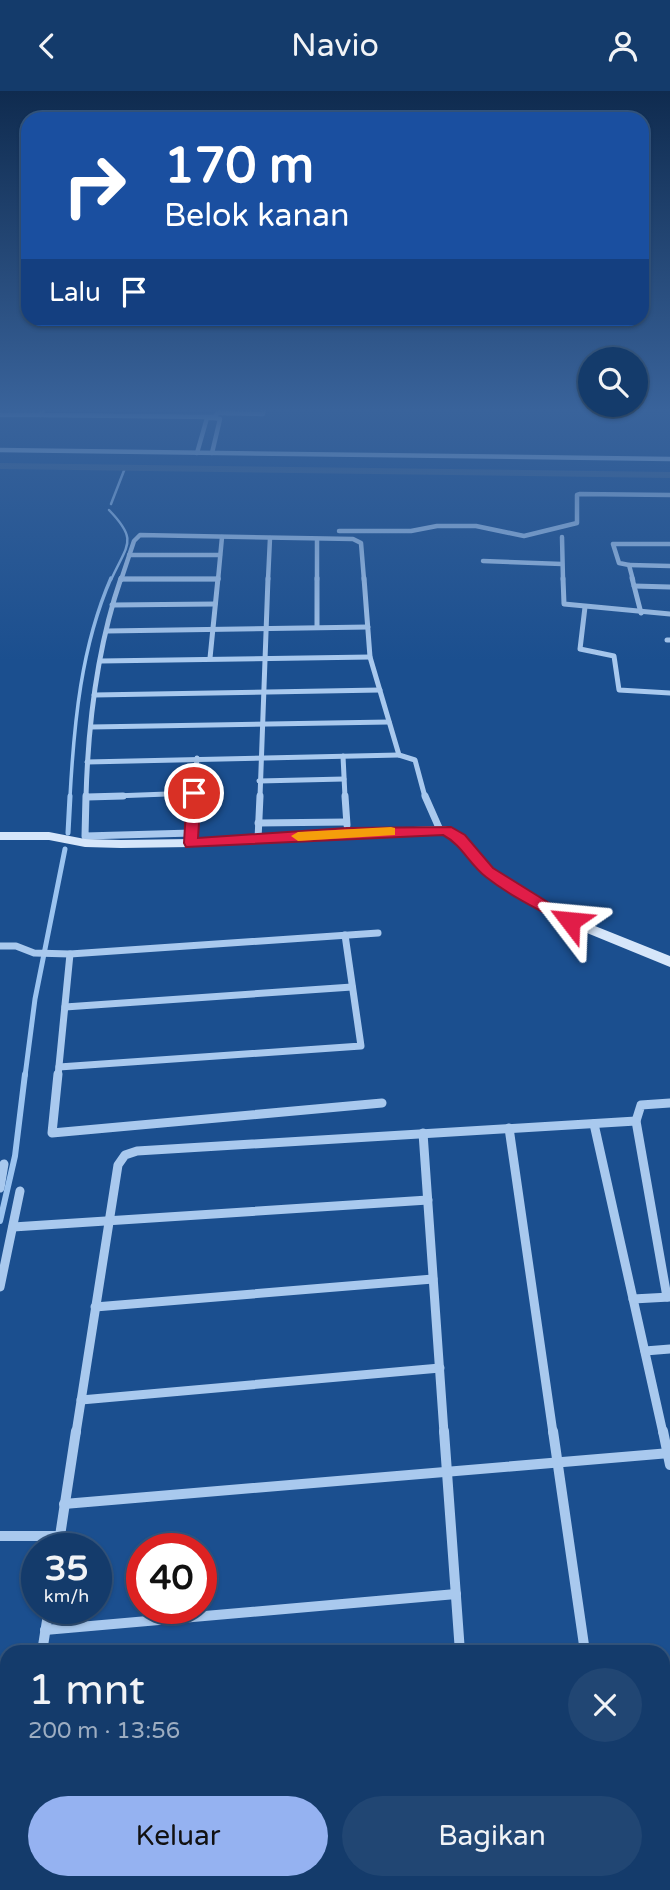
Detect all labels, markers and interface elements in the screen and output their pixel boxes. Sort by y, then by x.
icon: back [28,27,66,65]
text: Navio [291,27,379,65]
icon: person [604,27,642,65]
text: 170 m [164,137,314,196]
icon: right [49,140,140,231]
text: Belok kanan [164,197,349,235]
icon: arrive [115,273,153,311]
text: Lalu [49,277,101,308]
map controls [578,347,648,417]
button: search [578,347,648,417]
pin [164,763,224,823]
icon: arrive [175,774,213,812]
position arrow [533,884,607,958]
speed limit sign: 40 [126,1533,217,1624]
text: 35 [45,1548,88,1590]
text: km/h [44,1585,89,1607]
text: 1 mnt [28,1665,145,1716]
button: close [568,1668,642,1742]
text: 200 m · 13:56 [28,1717,180,1745]
button: Keluar [28,1796,328,1876]
button: Bagikan [342,1796,642,1876]

